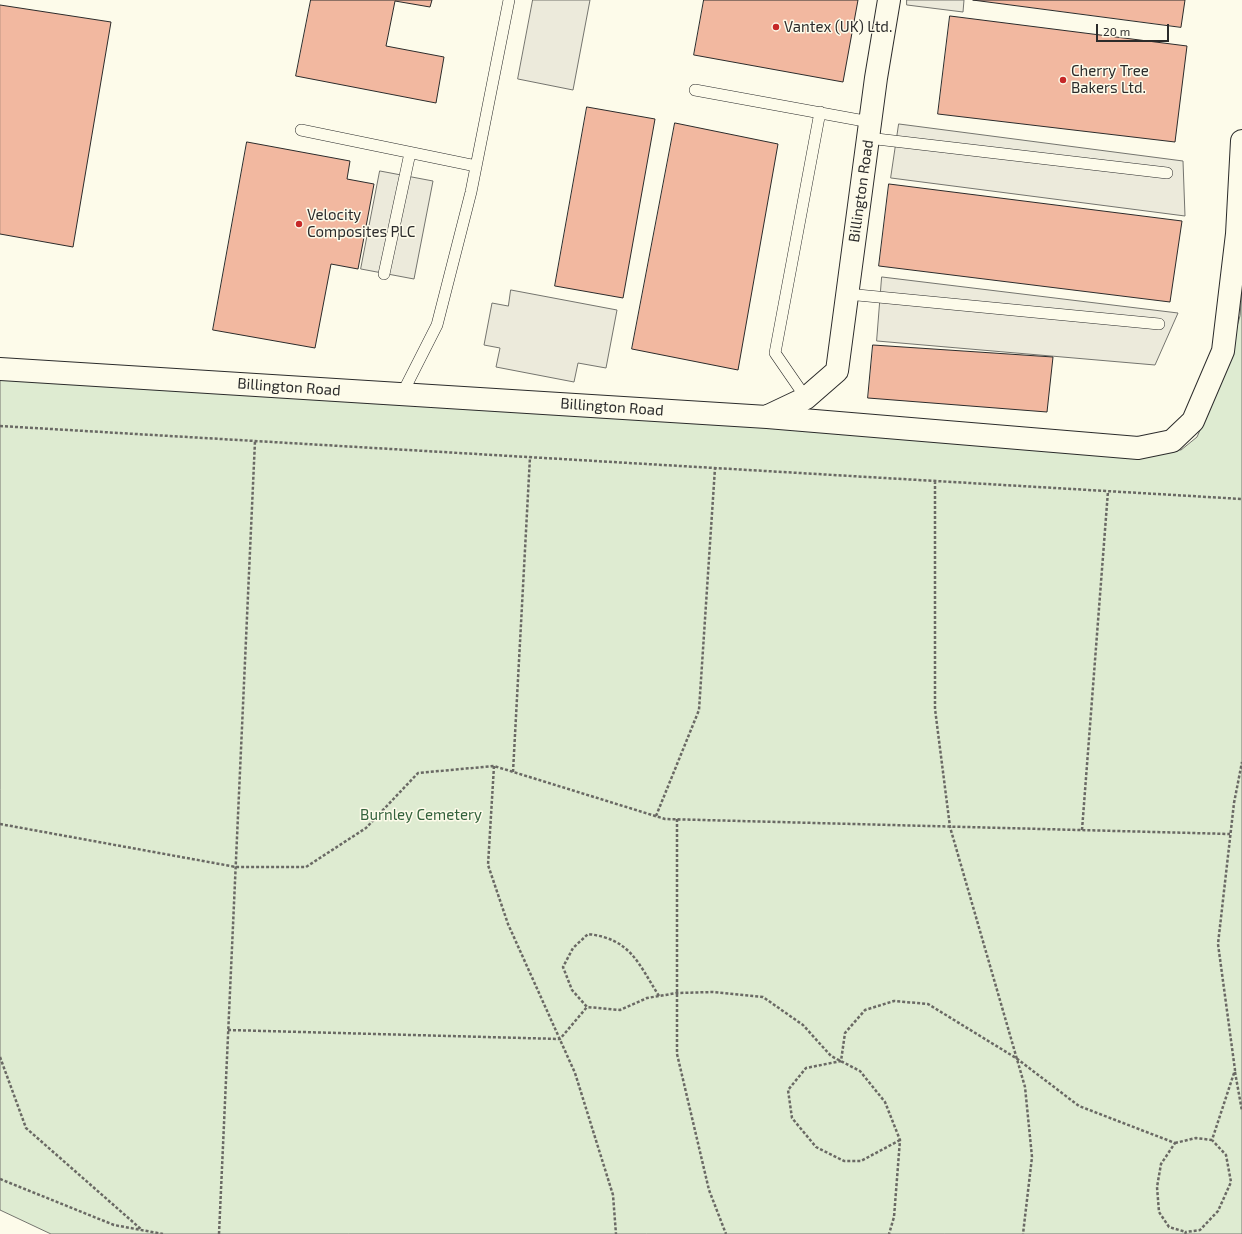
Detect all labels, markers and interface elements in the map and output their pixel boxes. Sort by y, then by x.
scale bar [1098,16,1171,42]
place label: Vantex (UK) Ltd. [784,18,892,36]
marker: Vantex (UK) Ltd. [771,22,781,32]
text: 20 m [1103,24,1130,38]
place label: Cherry Tree Bakers Ltd. [1071,62,1149,97]
marker: Cherry Tree Bakers Ltd. [1058,75,1068,85]
street label: Billington Road [845,138,877,244]
place label: Velocity Composites PLC [307,206,415,241]
marker: Velocity Composites PLC [294,219,304,229]
street label: Billington Road [237,374,341,400]
street label: Billington Road [560,394,664,420]
park label: Burnley Cemetery [360,806,482,824]

